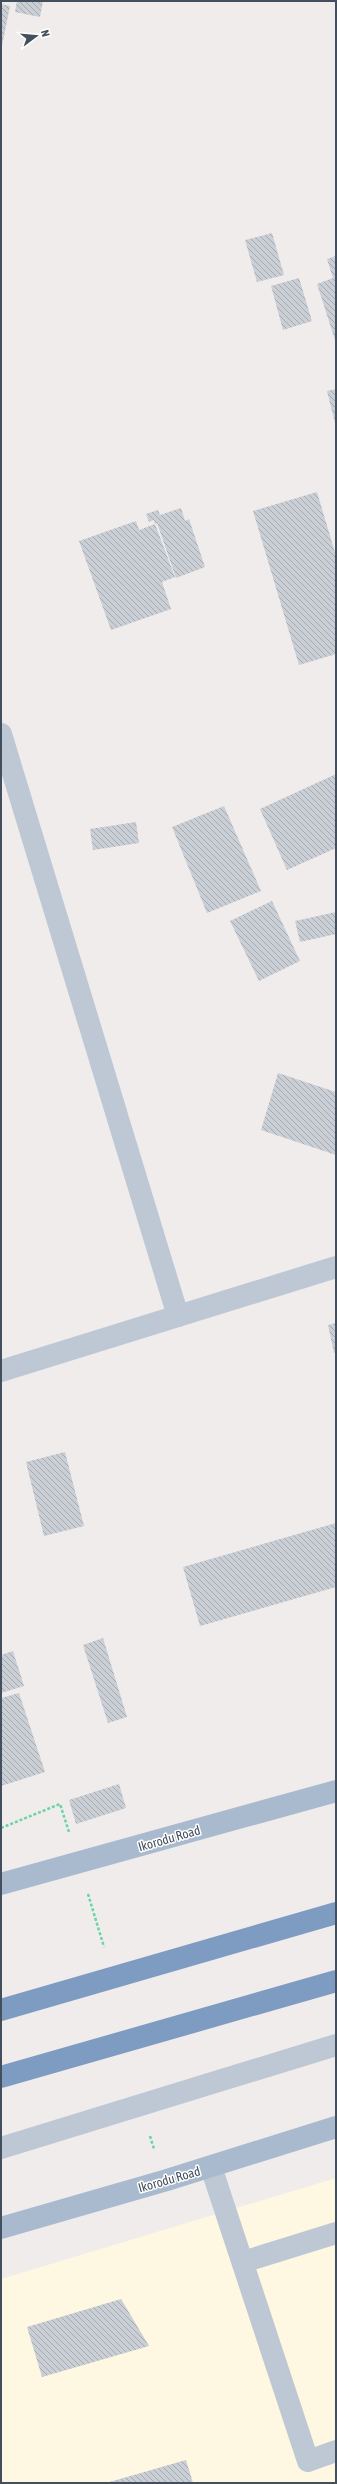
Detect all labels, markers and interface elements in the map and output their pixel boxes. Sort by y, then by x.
north arrow [16,16,56,56]
text: N [39,28,52,38]
street label: Ikorodu Road [136,1822,202,1854]
street label: Ikorodu Road [136,2163,202,2195]

